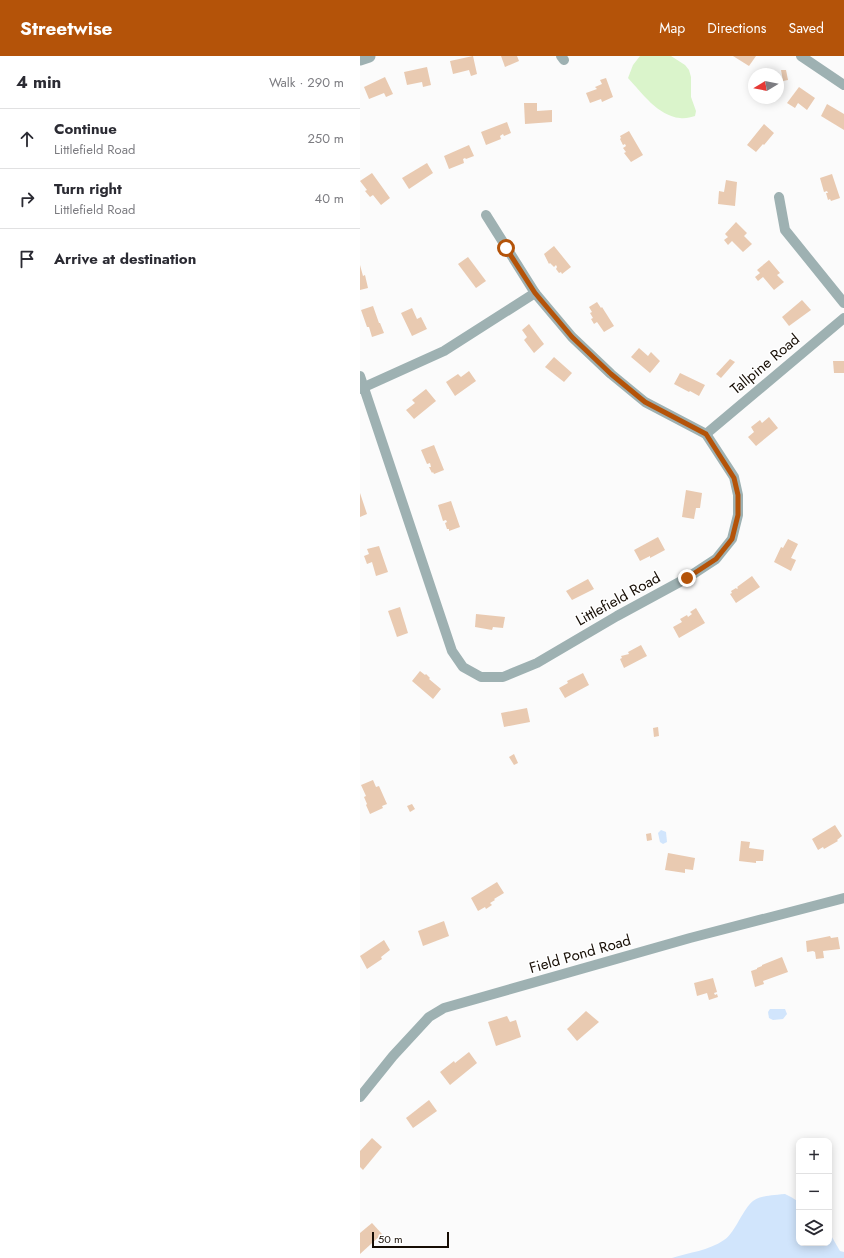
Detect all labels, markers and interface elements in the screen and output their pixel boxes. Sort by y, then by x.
text: Streetwise [20,15,113,42]
text: Map [659,18,685,38]
text: Directions [707,18,767,38]
text: Saved [789,18,824,38]
north arrow [748,68,784,104]
text: 4 min [16,70,61,94]
text: Walk · 290 m [269,73,344,92]
text: Continue [54,118,117,140]
icon: ahead [16,128,38,150]
text: 250 m [307,129,344,148]
text: Littlefield Road [54,140,135,159]
text: Turn right [54,178,122,200]
icon: right [16,188,38,210]
text: 40 m [315,189,344,208]
text: Littlefield Road [54,200,135,219]
route start [497,239,515,257]
icon: arrive [16,248,38,270]
text: Arrive at destination [54,248,196,270]
street label: Tallpine Road [726,328,804,400]
street label: Littlefield Road [572,567,664,631]
route end [678,569,696,587]
street label: Field Pond Road [527,929,633,979]
map controls [796,1138,832,1246]
button: + [796,1138,832,1174]
button: − [796,1174,832,1210]
button: layers [796,1210,832,1246]
scale bar [372,1230,449,1249]
text: 50 m [378,1231,403,1247]

